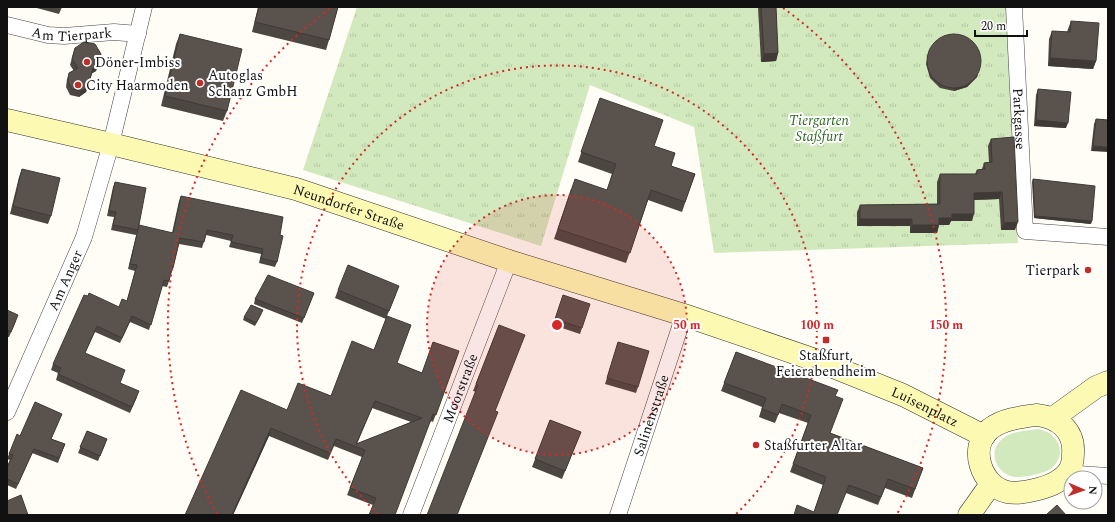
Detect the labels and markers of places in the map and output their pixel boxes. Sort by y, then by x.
place label: Döner-Imbiss [95,52,181,73]
marker: Döner-Imbiss [82,57,92,67]
place label: Autoglas Schanz GmbH [208,65,298,102]
place label: City Haarmoden [86,75,189,96]
marker: Autoglas Schanz GmbH [195,78,205,88]
marker: City Haarmoden [73,80,83,90]
place label: Tierpark [1026,260,1080,281]
marker: Tierpark [1083,265,1093,275]
centre of rings [550,318,564,332]
marker: Staßfurt, Feierabendheim [821,335,831,345]
place label: Staßfurt, Feierabendheim [776,345,876,382]
place label: Staßfurter Altar [764,435,863,456]
marker: Staßfurter Altar [751,440,761,450]

